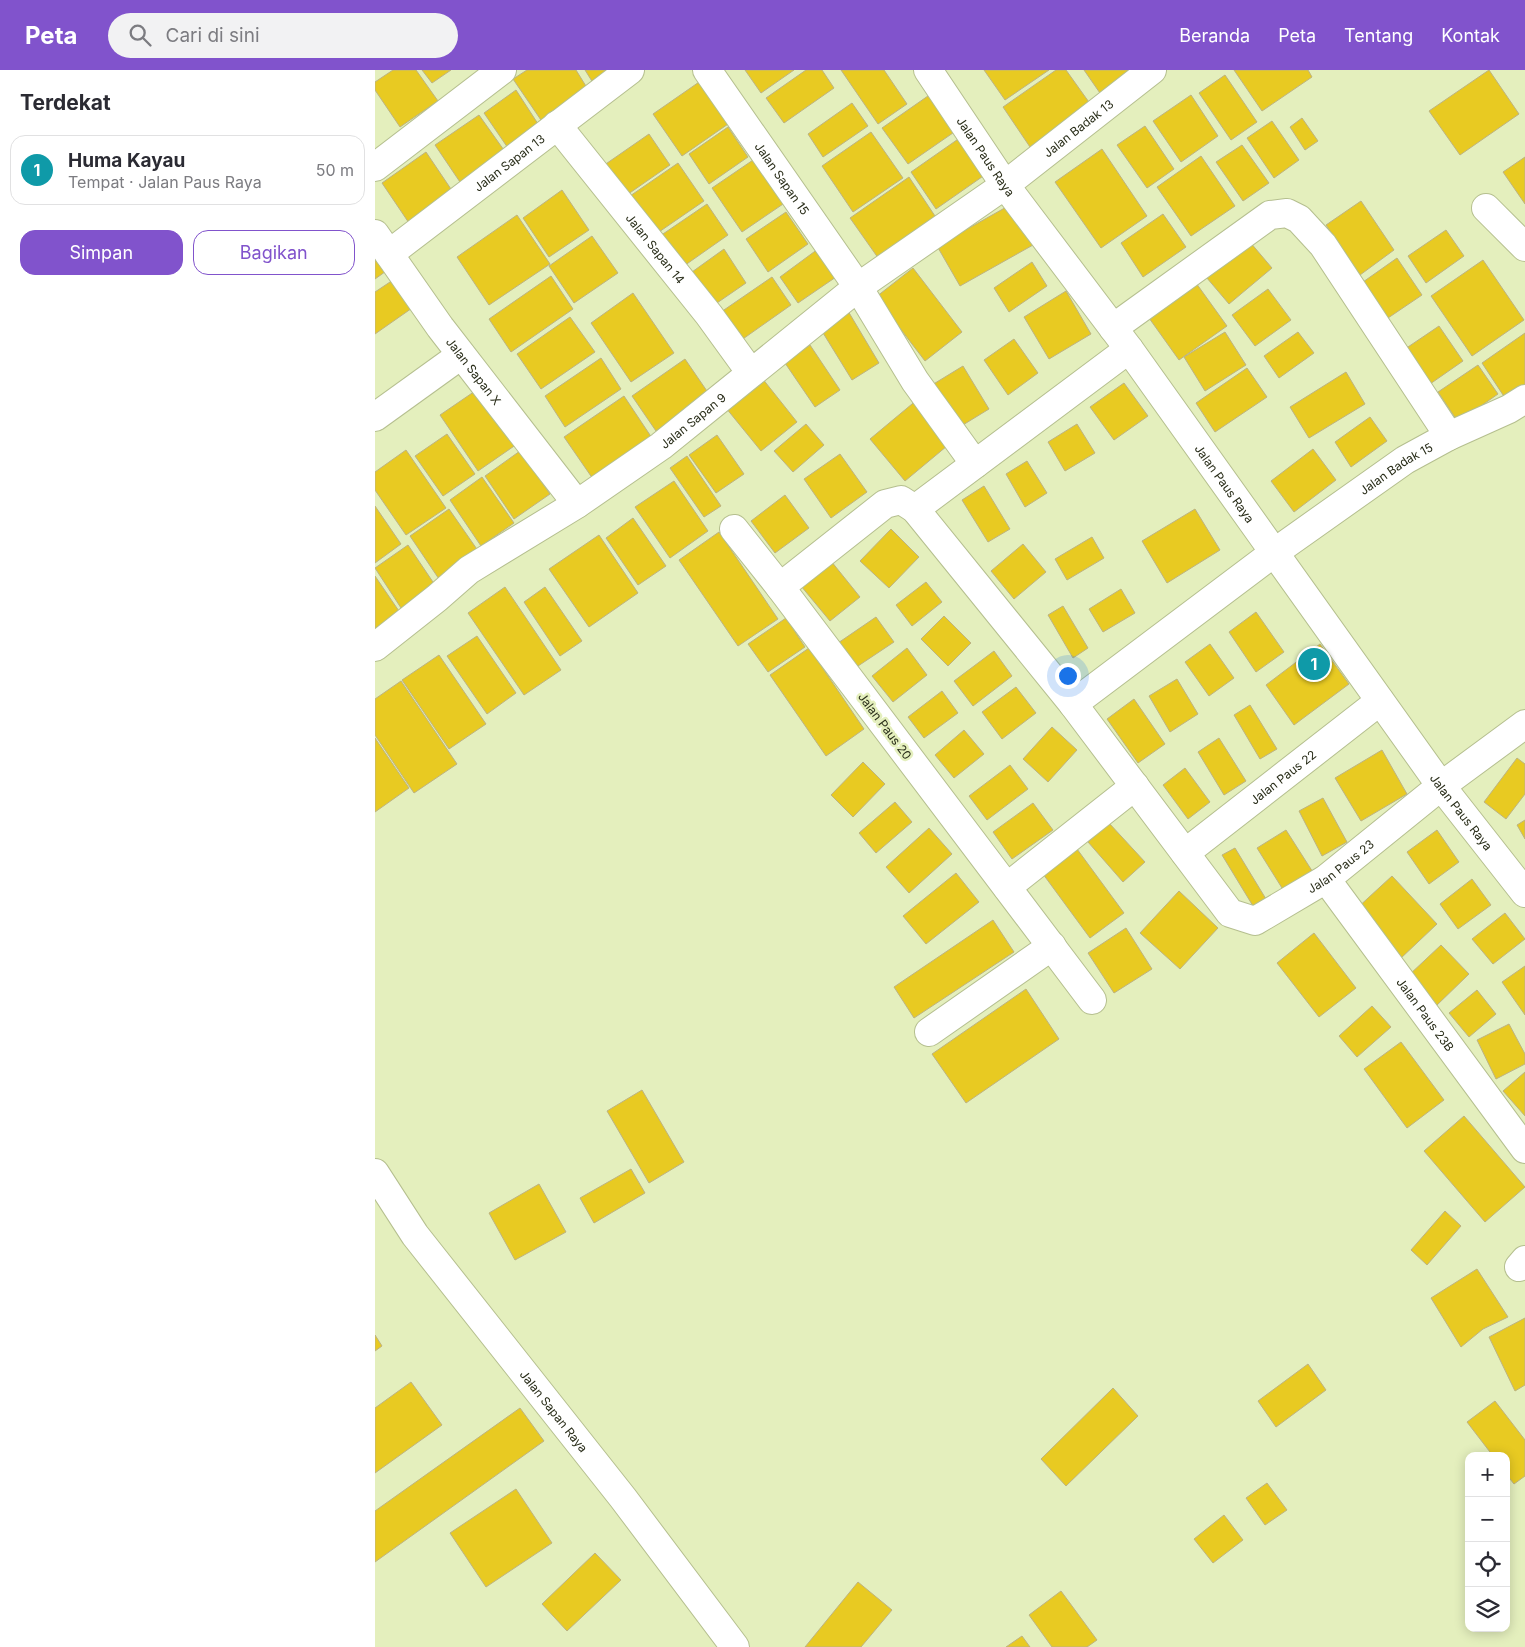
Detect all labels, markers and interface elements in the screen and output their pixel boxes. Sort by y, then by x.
search box [108,13,458,58]
text: Peta [25,21,78,50]
icon: search [126,21,154,49]
text: Cari di sini [166,24,259,47]
text: Beranda [1179,25,1250,46]
text: Peta [1278,25,1316,46]
text: Tentang [1344,25,1413,46]
text: Kontak [1441,25,1500,46]
text: Terdekat [20,90,111,115]
street label: Jalan Badak 13 [1040,96,1116,160]
street label: Jalan Paus Raya [954,114,1018,199]
street label: Jalan Sapan 13 [471,131,547,194]
street label: Jalan Sapan 15 [752,139,813,218]
text: Huma Kayau [68,149,185,172]
text: 1 [34,160,40,180]
text: 50 m [316,160,354,180]
text: Tempat · Jalan Paus Raya [68,172,262,192]
street label: Jalan Sapan 14 [623,210,688,287]
button: Simpan [20,230,183,275]
button: Bagikan [193,230,355,275]
street label: Jalan Sapan X [443,334,505,408]
street label: Jalan Sapan 9 [657,389,729,451]
street label: Jalan Badak 15 [1356,439,1435,498]
street label: Jalan Paus Raya [1192,441,1258,525]
pin: 1 [1298,645,1330,683]
your location [1055,663,1081,689]
street label: Jalan Paus 20 [855,690,915,762]
street label: Jalan Paus 22 [1247,746,1319,807]
street label: Jalan Paus Raya [1427,771,1496,853]
street label: Jalan Paus 23 [1304,836,1377,896]
street label: Jalan Paus 23B [1394,975,1458,1054]
street label: Jalan Sapan Raya [517,1367,591,1455]
map controls [1465,1452,1510,1632]
button: + [1465,1452,1510,1497]
button: − [1465,1497,1510,1542]
button: locate [1465,1542,1510,1587]
button: layers [1465,1587,1510,1632]

